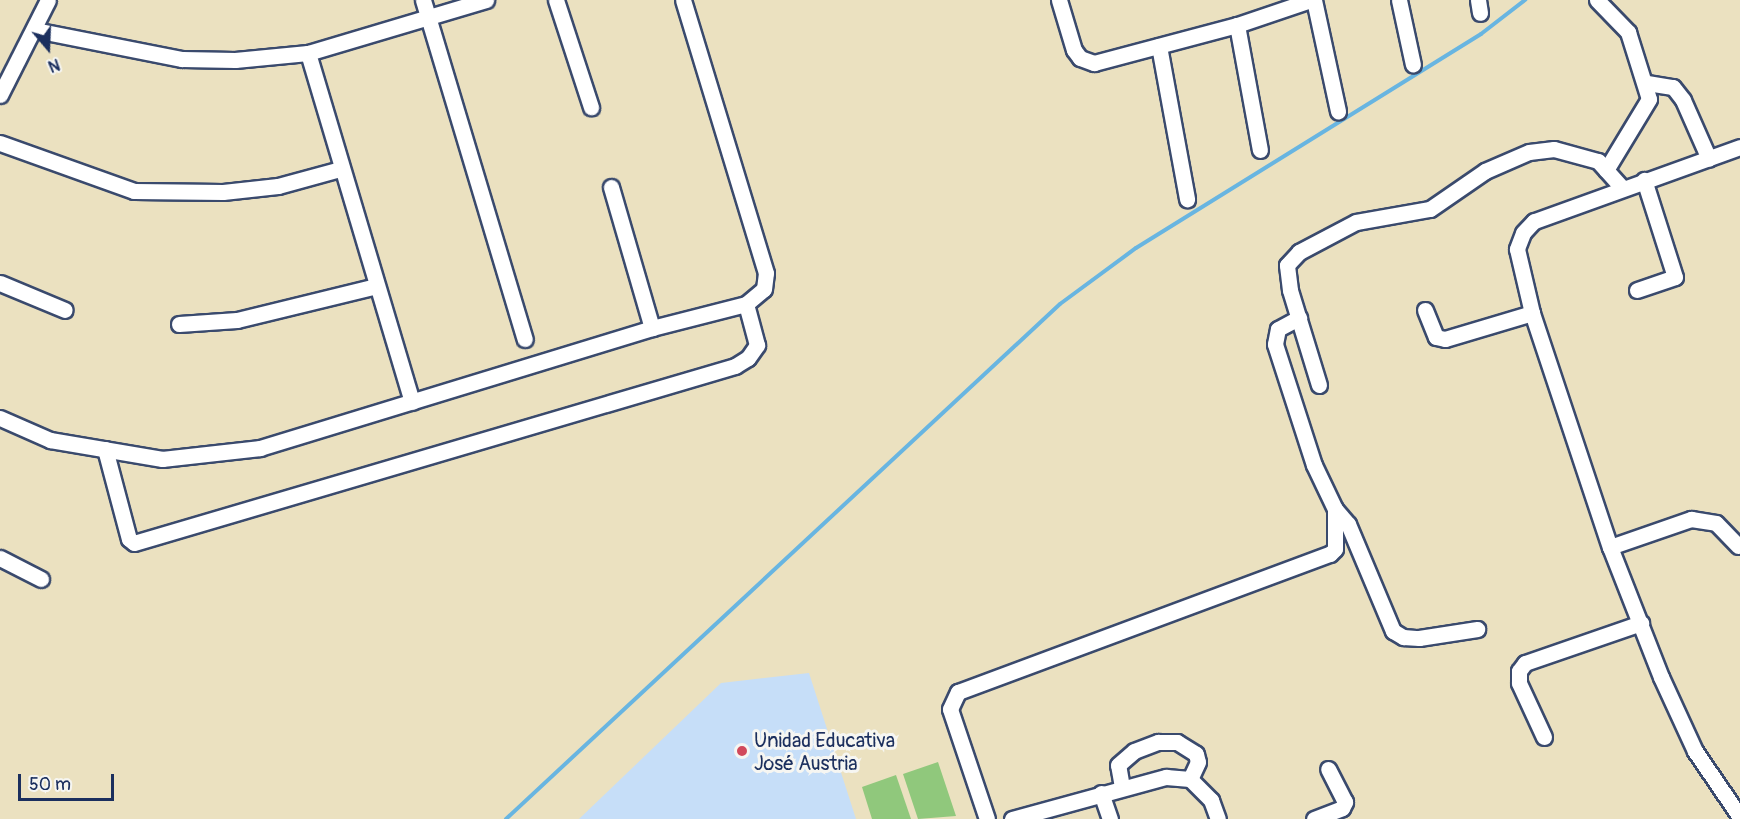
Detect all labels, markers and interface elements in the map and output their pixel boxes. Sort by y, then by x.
north arrow [18,18,78,78]
text: N [45,54,62,76]
place label: Unidad Educativa José Austria [754,728,895,775]
marker: Unidad Educativa José Austria [735,744,749,758]
scale bar [21,762,117,800]
text: 50 m [29,773,71,796]

